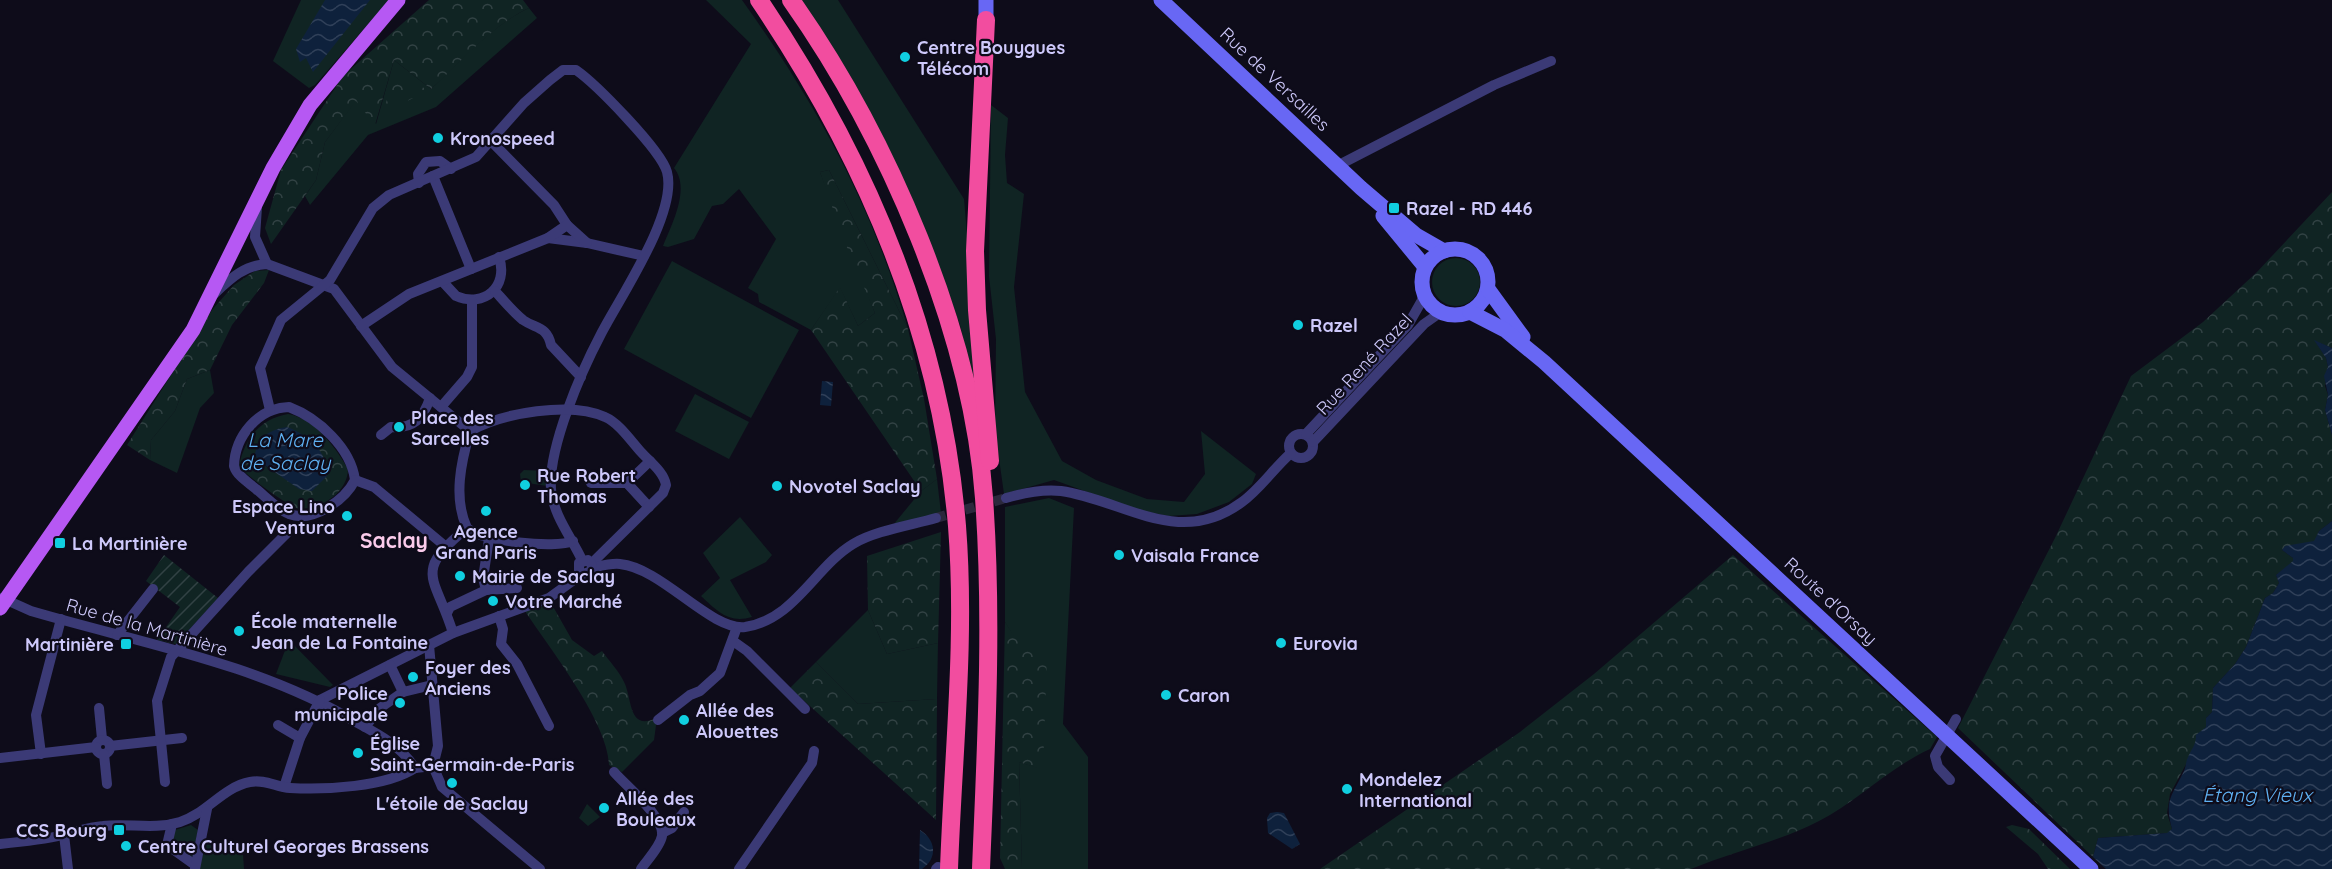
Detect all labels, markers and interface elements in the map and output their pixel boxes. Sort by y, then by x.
street label: Rue de Versailles [1215,22,1335,136]
place label: Centre Bouygues Télécom [917,36,1065,80]
marker: Centre Bouygues Télécom [898,50,912,64]
place label: Kronospeed [450,127,555,150]
marker: Kronospeed [431,131,445,145]
place label: Razel - RD 446 [1406,197,1532,220]
marker: Razel - RD 446 [1387,201,1401,215]
street label: Rue René Razel [1311,308,1417,420]
place label: Razel [1310,314,1358,337]
marker: Razel [1291,318,1305,332]
place label: Place des Sarcelles [411,406,494,450]
marker: Place des Sarcelles [392,420,406,434]
water label: La Mare de Saclay [240,427,332,475]
place label: Rue Robert Thomas [537,464,636,508]
place label: Novotel Saclay [789,475,921,498]
marker: Rue Robert Thomas [518,478,532,492]
marker: Novotel Saclay [770,479,784,493]
place label: Espace Lino Ventura [232,495,335,539]
marker: Agence Grand Paris [479,504,493,518]
marker: Espace Lino Ventura [340,509,354,523]
place label: Agence Grand Paris [435,520,537,564]
district label: Saclay [360,527,428,553]
place label: La Martinière [72,532,188,555]
marker: La Martinière [53,536,67,550]
place label: Vaisala France [1131,544,1259,567]
marker: Vaisala France [1112,548,1126,562]
street label: Route d'Orsay [1780,552,1882,650]
place label: Mairie de Saclay [472,565,615,588]
marker: Mairie de Saclay [453,569,467,583]
place label: Votre Marché [505,590,622,613]
street label: Rue de la Martinière [64,594,230,660]
marker: Votre Marché [486,594,500,608]
place label: École maternelle Jean de La Fontaine [251,610,428,654]
marker: École maternelle Jean de La Fontaine [232,624,246,638]
place label: Eurovia [1293,632,1358,655]
place label: Martinière [25,633,114,655]
marker: Eurovia [1274,636,1288,650]
marker: Martinière [119,637,133,651]
place label: Foyer des Anciens [425,656,511,700]
marker: Foyer des Anciens [406,670,420,684]
place label: Police municipale [294,682,388,726]
place label: Caron [1178,684,1230,707]
marker: Caron [1159,688,1173,702]
marker: Police municipale [393,696,407,710]
place label: Allée des Alouettes [696,699,779,743]
marker: Allée des Alouettes [677,713,691,727]
place label: Église Saint-Germain-de-Paris [370,732,575,776]
marker: Église Saint-Germain-de-Paris [351,746,365,760]
place label: Mondelez International [1359,768,1472,812]
marker: L'étoile de Saclay [445,776,459,790]
marker: Mondelez International [1340,782,1354,796]
water label: Étang Vieux [2202,782,2314,807]
place label: Allée des Bouleaux [616,787,696,831]
place label: L'étoile de Saclay [376,792,528,815]
marker: Allée des Bouleaux [597,801,611,815]
place label: CCS Bourg [16,819,107,842]
marker: CCS Bourg [112,823,126,837]
place label: Centre Culturel Georges Brassens [138,835,429,858]
marker: Centre Culturel Georges Brassens [119,839,133,853]

